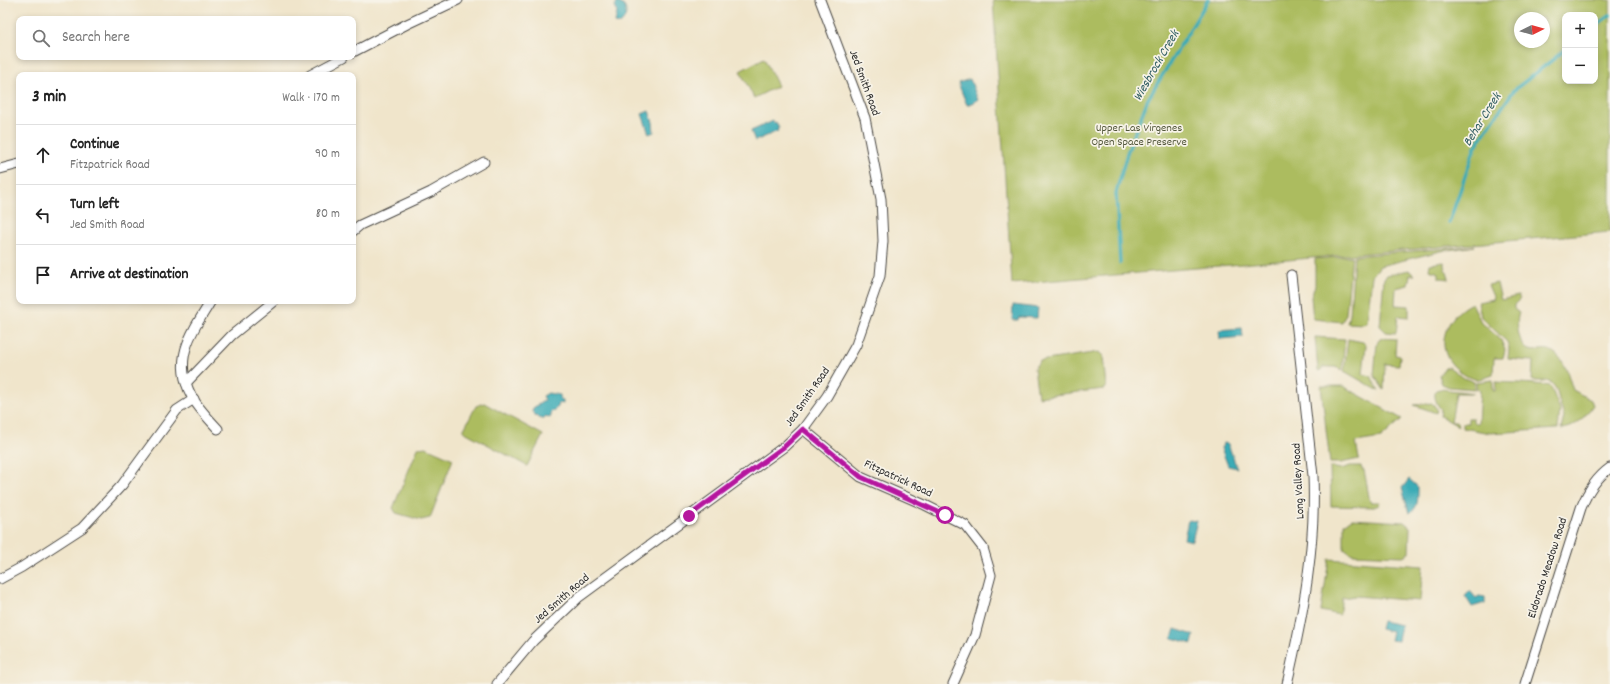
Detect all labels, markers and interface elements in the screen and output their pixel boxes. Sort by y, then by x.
north arrow [1514,12,1550,48]
map controls [1562,12,1598,84]
button: + [1562,12,1598,48]
search box [16,16,356,60]
water label: Wiesbrock Creek [1129,26,1186,105]
icon: search [30,27,52,49]
text: Search here [62,27,130,49]
street label: Jed Smith Road [844,48,884,118]
button: − [1562,48,1598,84]
text: 3 min [32,86,66,110]
water label: Behar Creek [1459,88,1508,150]
text: Walk · 170 m [282,89,340,108]
park label: Upper Las Virgenes Open Space Preserve [1091,120,1187,151]
text: Continue [70,134,119,156]
icon: ahead [32,144,54,166]
text: 90 m [315,145,340,164]
text: Fitzpatrick Road [70,156,150,175]
text: Turn left [70,194,119,216]
icon: left [32,204,54,226]
text: 80 m [316,205,340,224]
text: Jed Smith Road [70,216,145,235]
icon: arrive [32,264,54,286]
text: Arrive at destination [70,264,188,286]
street label: Jed Smith Road [781,364,835,430]
street label: Long Valley Road [1289,442,1309,520]
street label: Fitzpatrick Road [861,456,935,502]
route start [936,506,954,524]
route end [680,507,698,525]
street label: Eldorado Meadow Road [1524,515,1572,621]
street label: Jed Smith Road [530,570,594,628]

